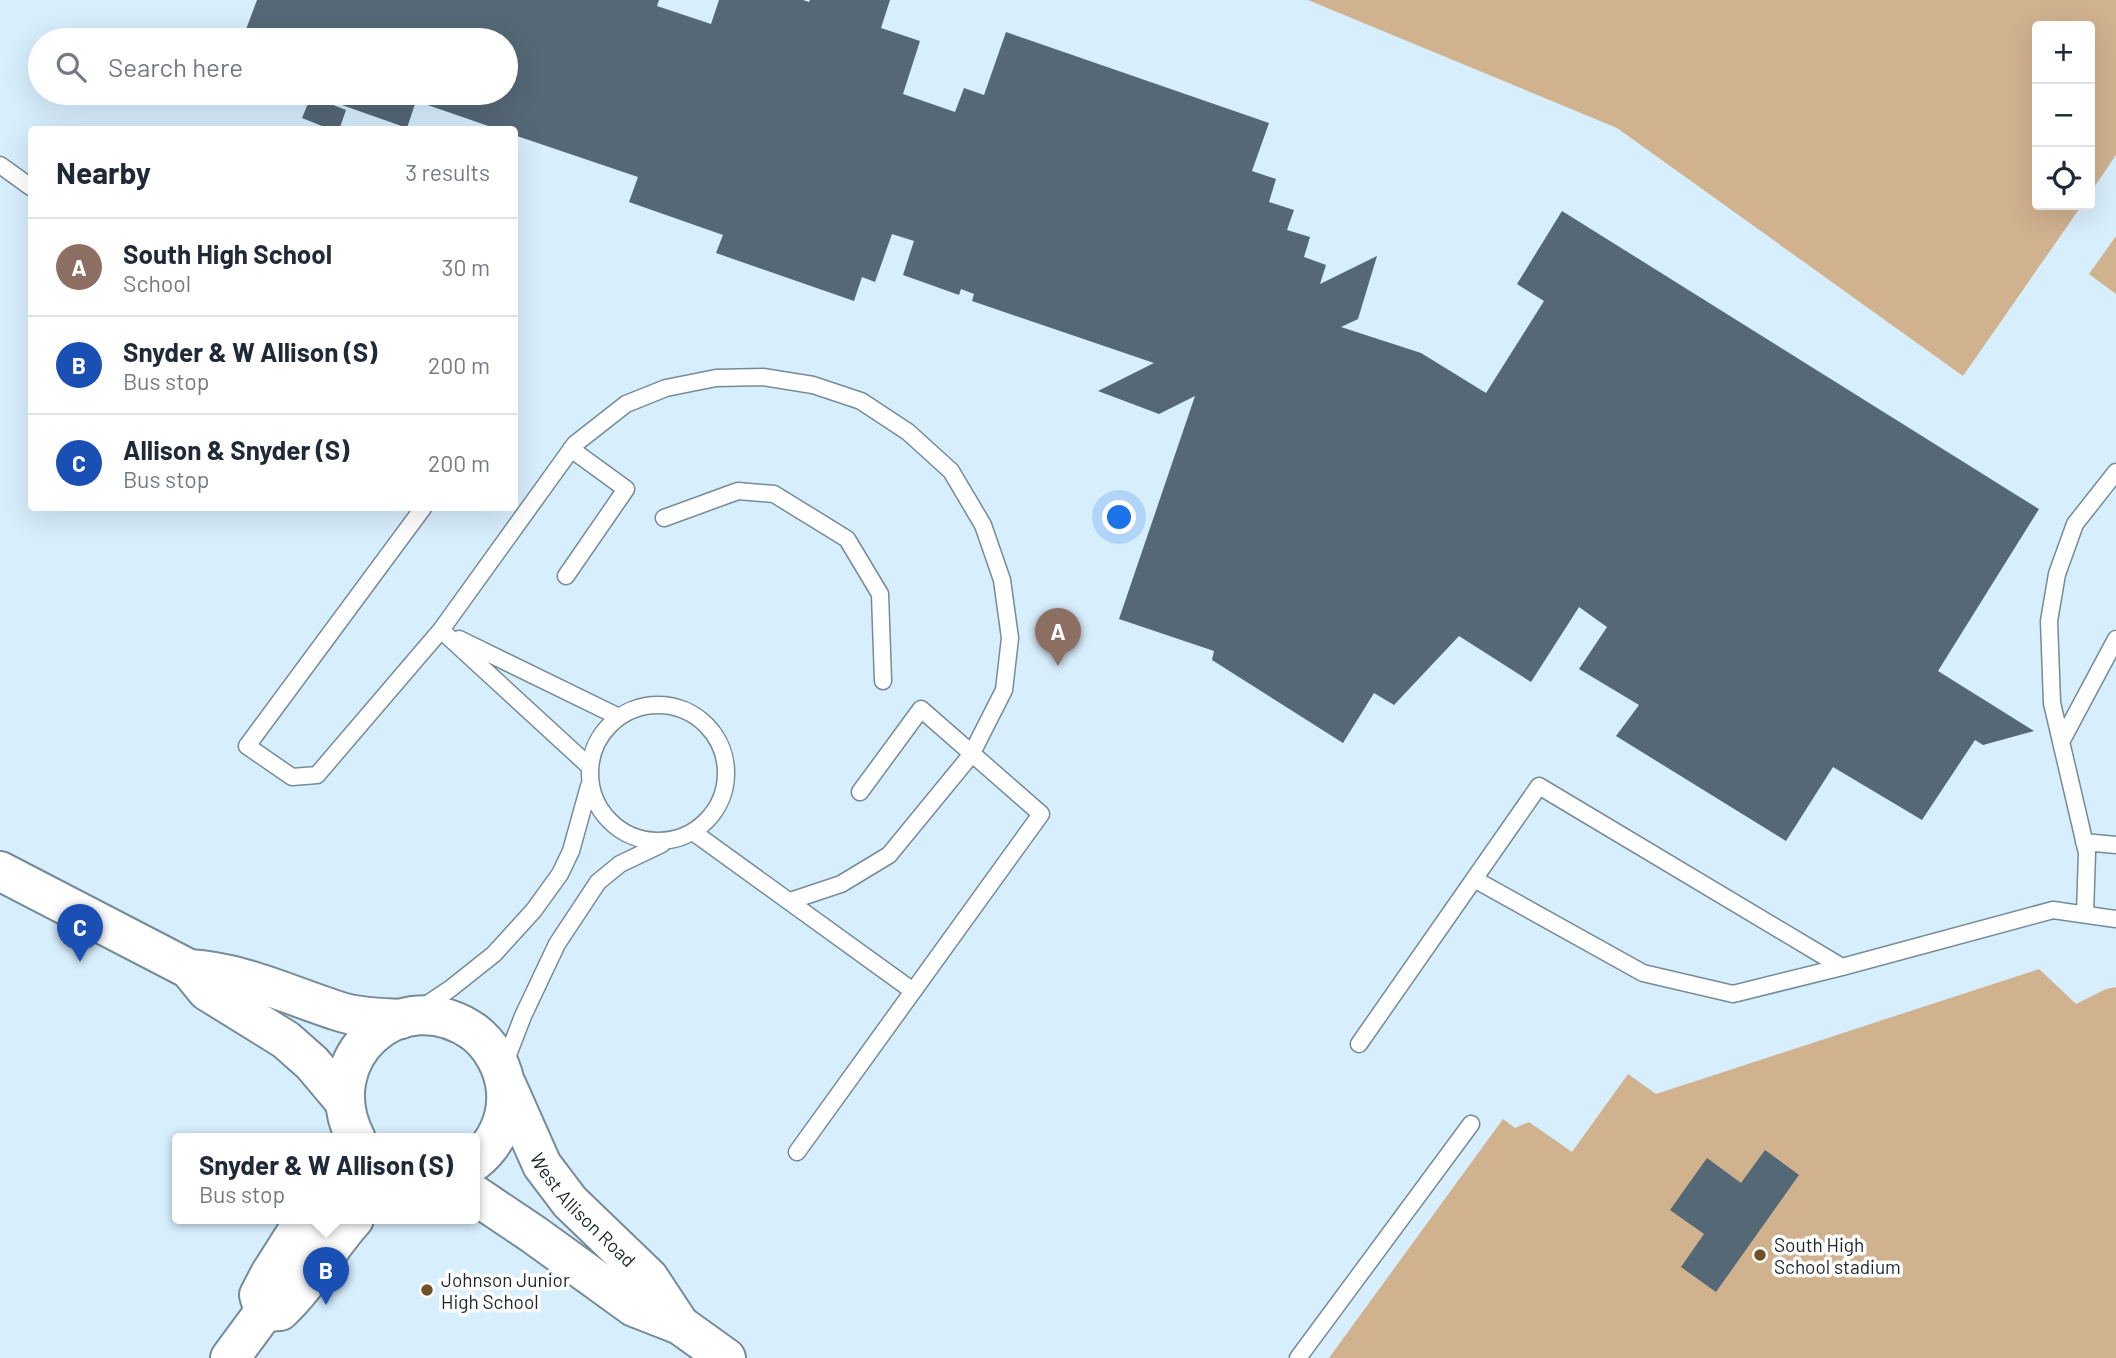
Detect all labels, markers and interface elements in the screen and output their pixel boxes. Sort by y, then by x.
map controls [2032,21,2095,210]
button: + [2032,21,2095,84]
search box [28,28,518,105]
icon: search [52,48,90,86]
text: Search here [108,51,243,82]
button: − [2032,84,2095,147]
button: locate [2032,147,2095,210]
text: Nearby [56,154,151,190]
text: 3 results [405,158,490,186]
text: South High School [123,238,332,269]
text: A [71,253,87,281]
text: 30 m [442,253,490,281]
text: School [123,269,191,297]
text: Snyder & W Allison (S) [123,336,377,367]
text: B [72,351,86,379]
text: 200 m [428,351,490,379]
text: Bus stop [123,367,209,395]
text: Allison & Snyder (S) [123,434,349,465]
text: C [72,449,86,477]
text: 200 m [428,449,490,477]
text: Bus stop [123,465,209,493]
your location [1102,500,1136,534]
pin: A [1035,608,1081,666]
pin: C [57,904,103,962]
popup [172,1133,480,1224]
text: Snyder & W Allison (S) [199,1149,453,1180]
street label: West Allison Road [526,1149,641,1271]
text: Bus stop [199,1180,285,1208]
place label: South High School stadium [1774,1233,1901,1278]
pin: B [303,1247,349,1305]
marker: South High School stadium [1752,1247,1768,1263]
place label: Johnson Junior High School [441,1268,570,1313]
marker: Johnson Junior High School [419,1282,435,1298]

